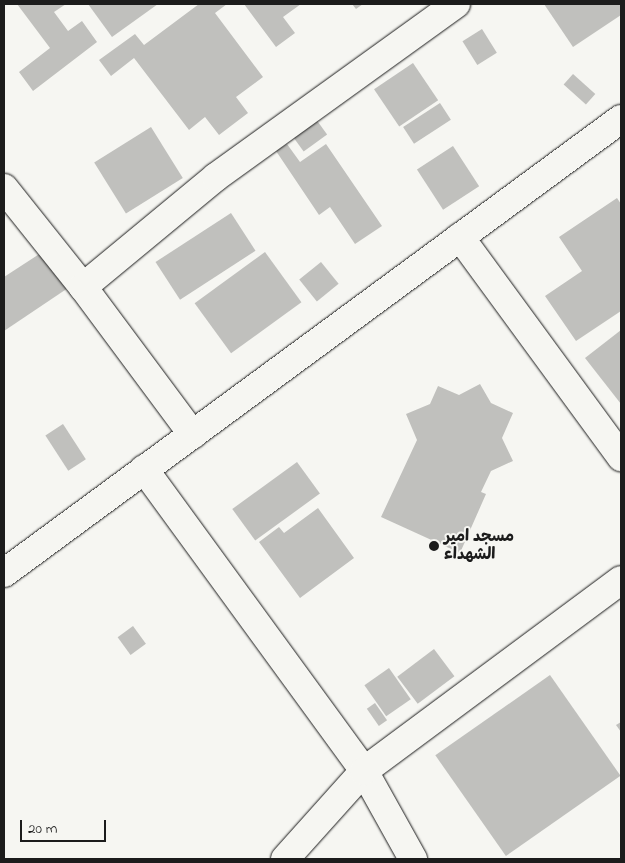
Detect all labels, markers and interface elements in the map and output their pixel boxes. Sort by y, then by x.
place label: مسجد امير الشهداء [444,527,514,565]
marker: مسجد امير الشهداء [428,540,440,552]
scale bar [22,810,109,842]
text: 20 m [28,818,57,840]

